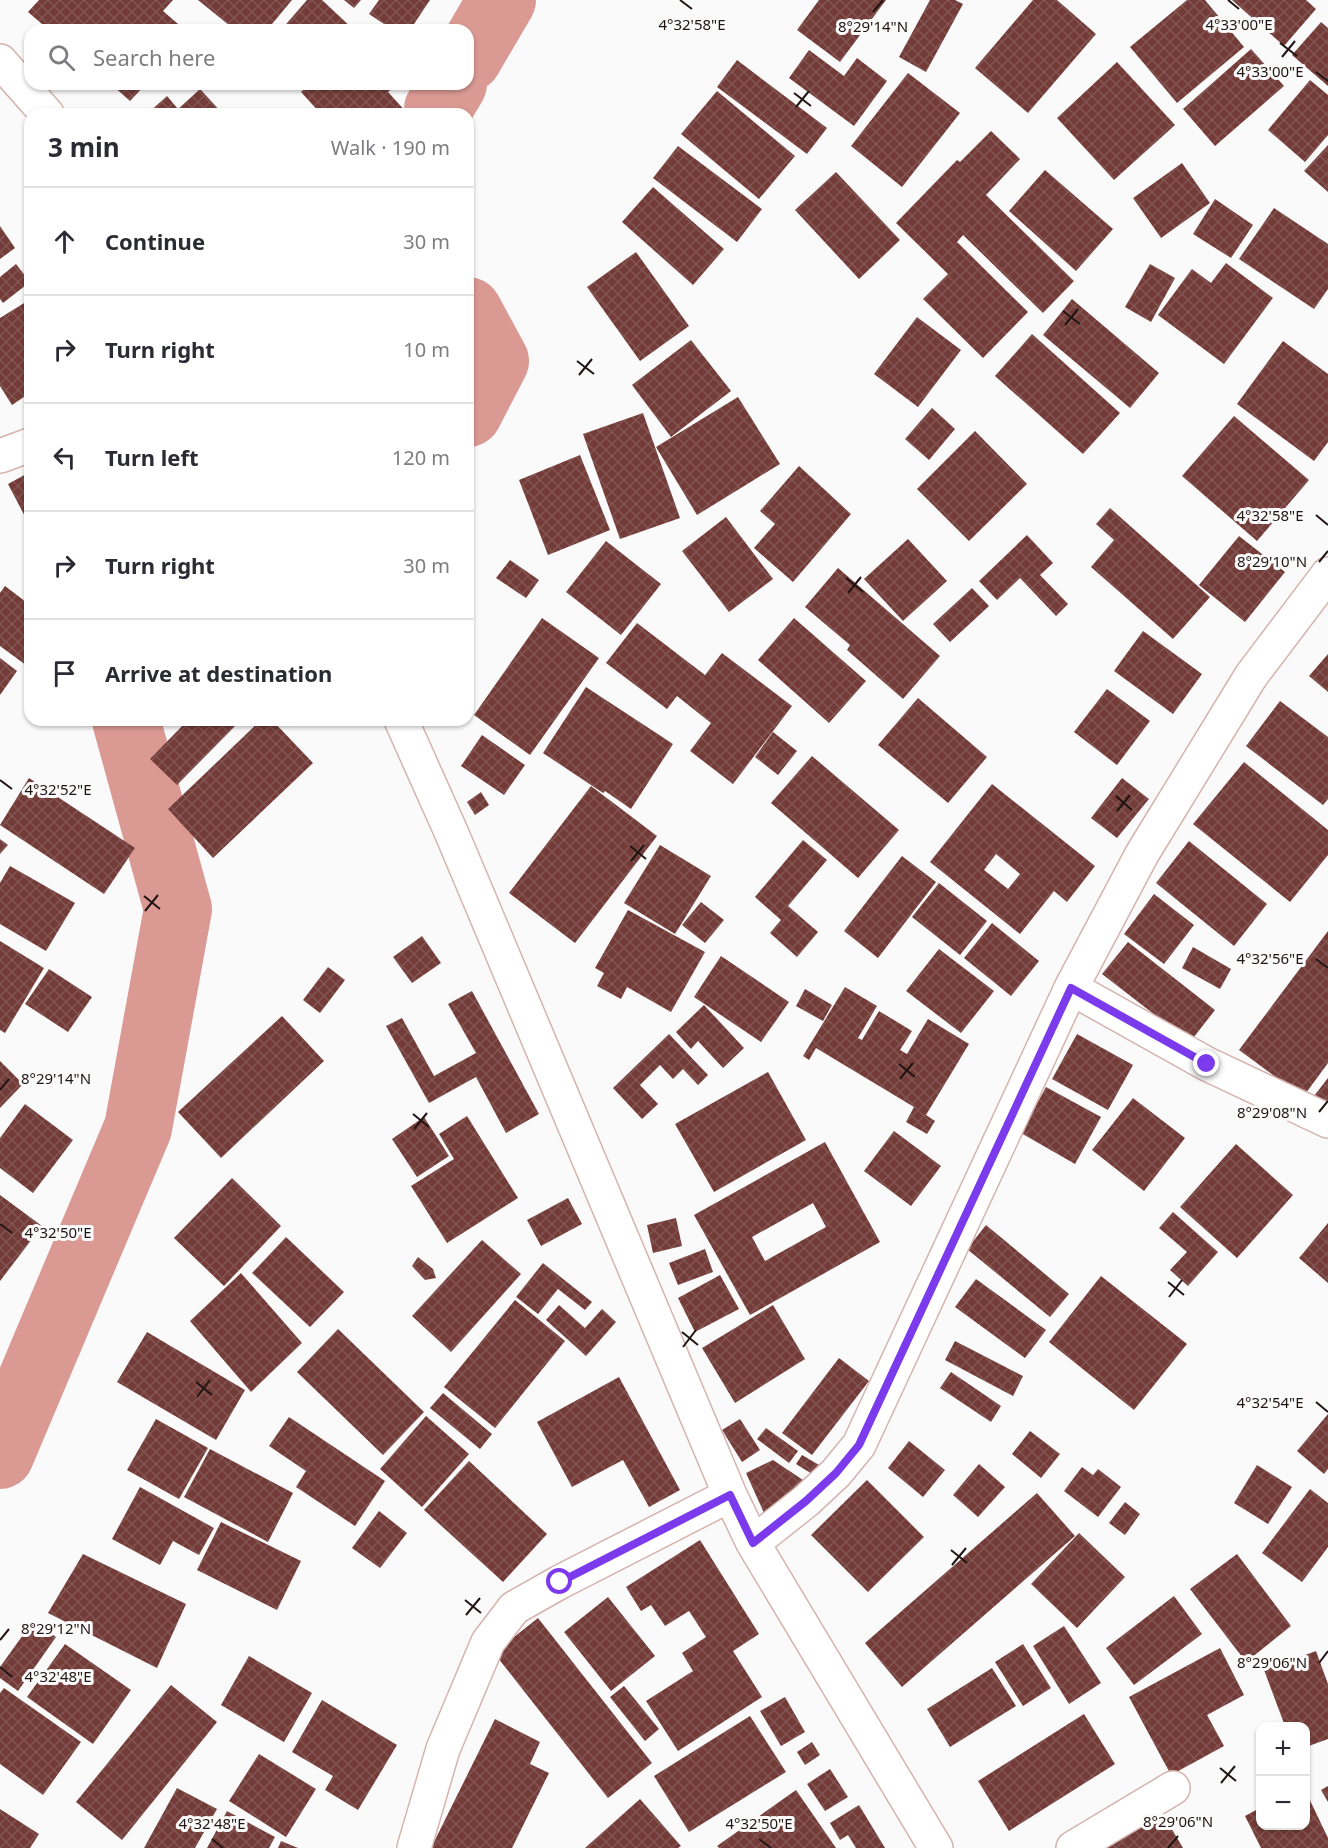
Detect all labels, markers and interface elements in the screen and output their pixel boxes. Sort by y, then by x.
text: 4°32'58"E [658,14,726,34]
text: 4°33'00"E [1205,14,1273,34]
text: 8°29'14"N [838,16,908,36]
search box [24,24,474,90]
icon: search [45,41,78,74]
text: Search here [93,42,215,72]
text: 4°33'00"E [1236,61,1304,81]
text: 3 min [48,129,120,165]
text: Walk · 190 m [331,134,450,161]
icon: ahead [48,225,81,258]
text: Continue [105,226,205,256]
text: 30 m [403,228,450,255]
icon: right [48,333,81,366]
text: Turn right [105,334,215,364]
text: 10 m [403,336,450,363]
icon: left [48,441,81,474]
text: Turn left [105,442,199,472]
text: 120 m [392,444,450,471]
text: 4°32'58"E [1236,505,1304,525]
icon: right [48,549,81,582]
text: Turn right [105,550,215,580]
text: 8°29'10"N [1237,551,1307,571]
text: 30 m [403,552,450,579]
icon: arrive [48,657,81,690]
text: Arrive at destination [105,658,332,688]
text: 4°32'52"E [24,779,92,799]
text: 4°32'56"E [1236,948,1304,968]
route end [1193,1050,1219,1076]
text: 8°29'14"N [21,1068,91,1088]
text: 8°29'08"N [1237,1102,1307,1122]
text: 4°32'50"E [24,1222,92,1242]
text: 4°32'54"E [1236,1392,1304,1412]
route start [546,1568,572,1594]
text: 8°29'12"N [21,1618,91,1638]
text: 8°29'06"N [1237,1652,1307,1672]
text: 4°32'48"E [24,1666,92,1686]
map controls [1256,1722,1310,1830]
button: + [1256,1722,1310,1776]
button: − [1256,1776,1310,1830]
text: 8°29'06"N [1143,1811,1213,1831]
text: 4°32'48"E [178,1813,246,1833]
text: 4°32'50"E [725,1813,793,1833]

